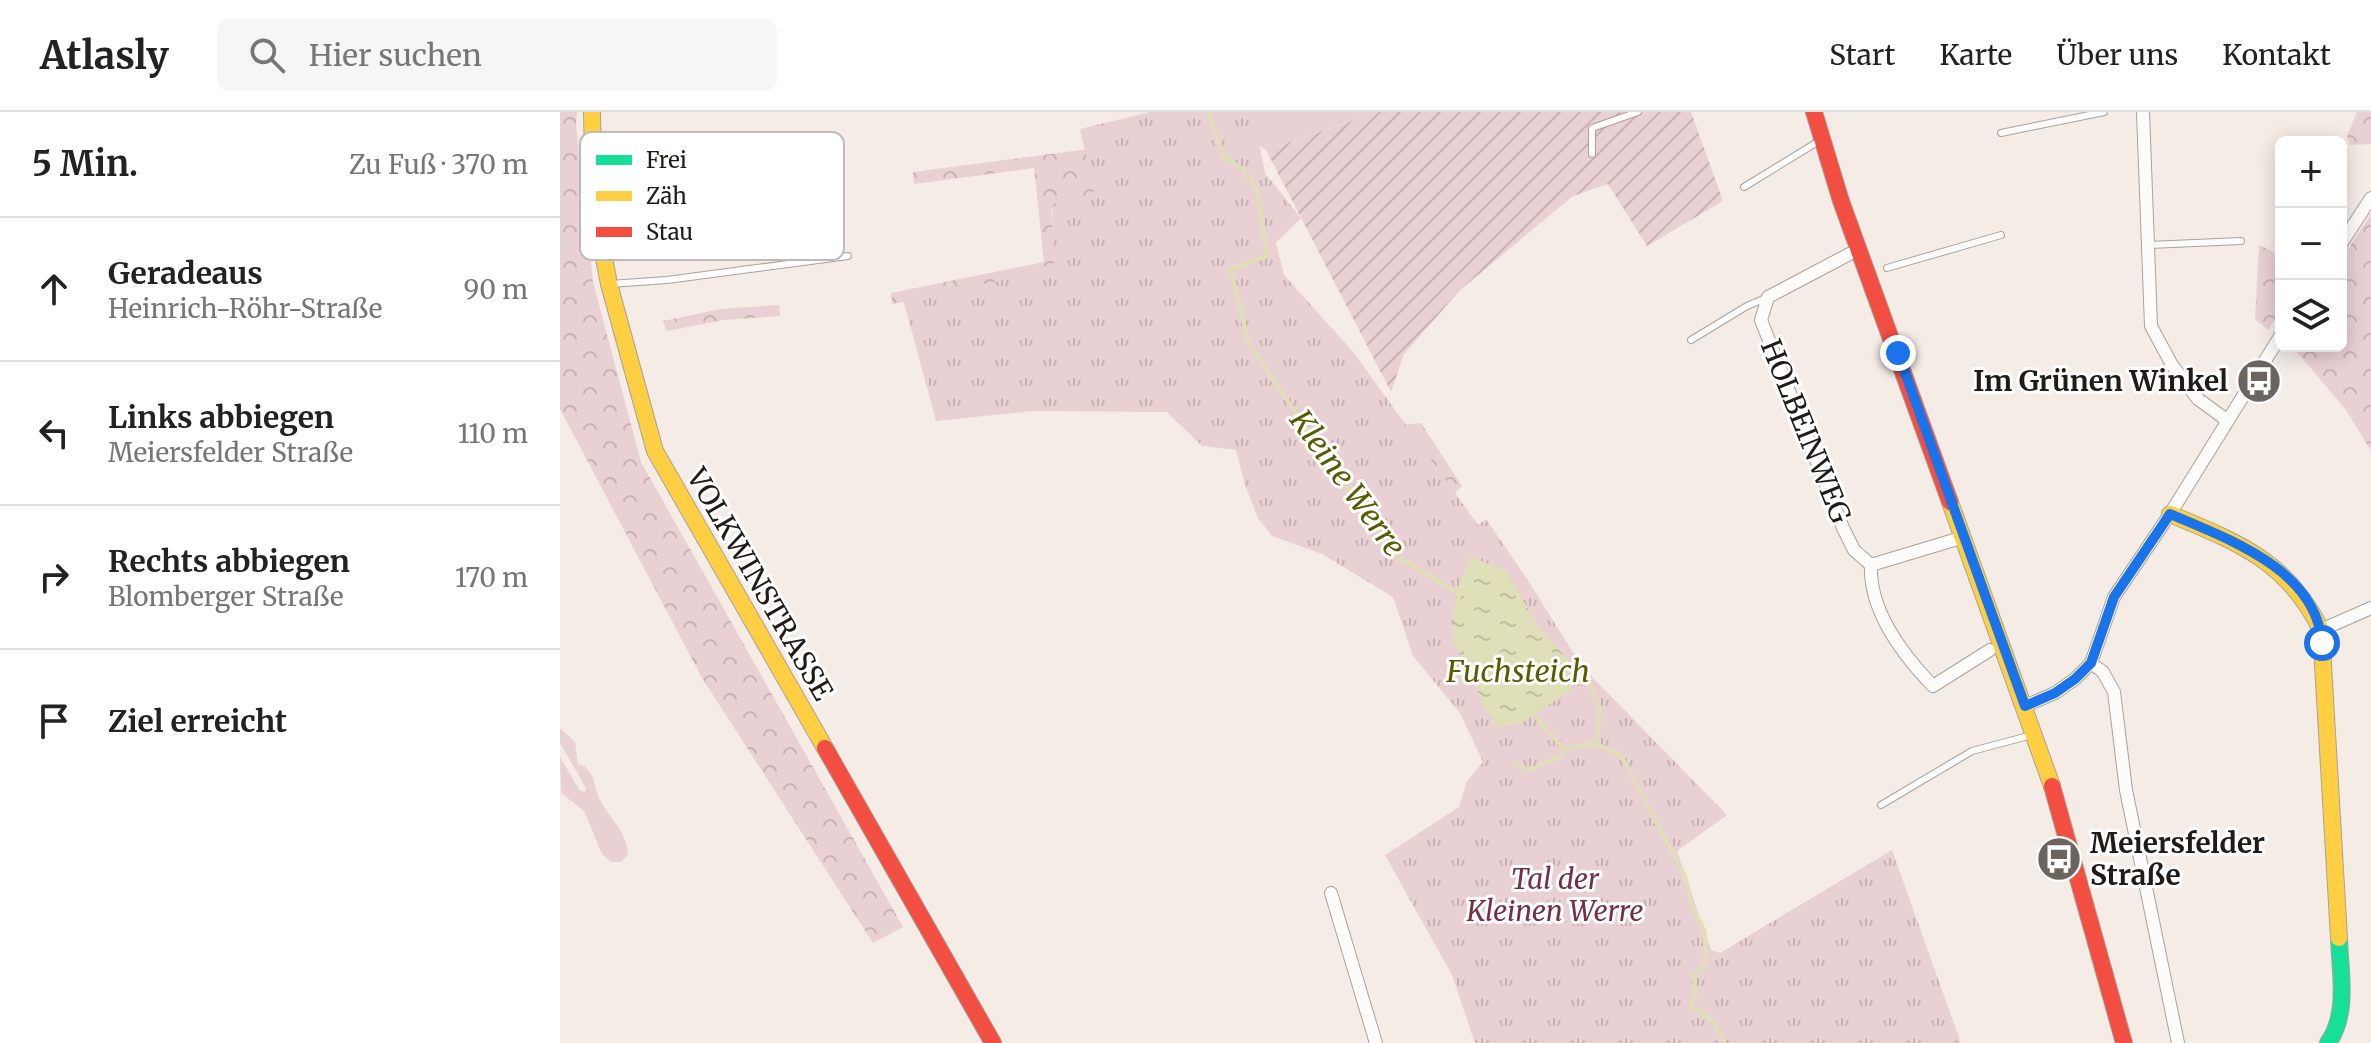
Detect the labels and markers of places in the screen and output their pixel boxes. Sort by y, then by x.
bus stop icon: Im Grünen Winkel [2235,357,2283,405]
place label: Im Grünen Winkel [1973,363,2228,399]
place label: Meiersfelder Straße [2090,825,2265,893]
bus stop icon: Meiersfelder Straße [2035,835,2083,883]

